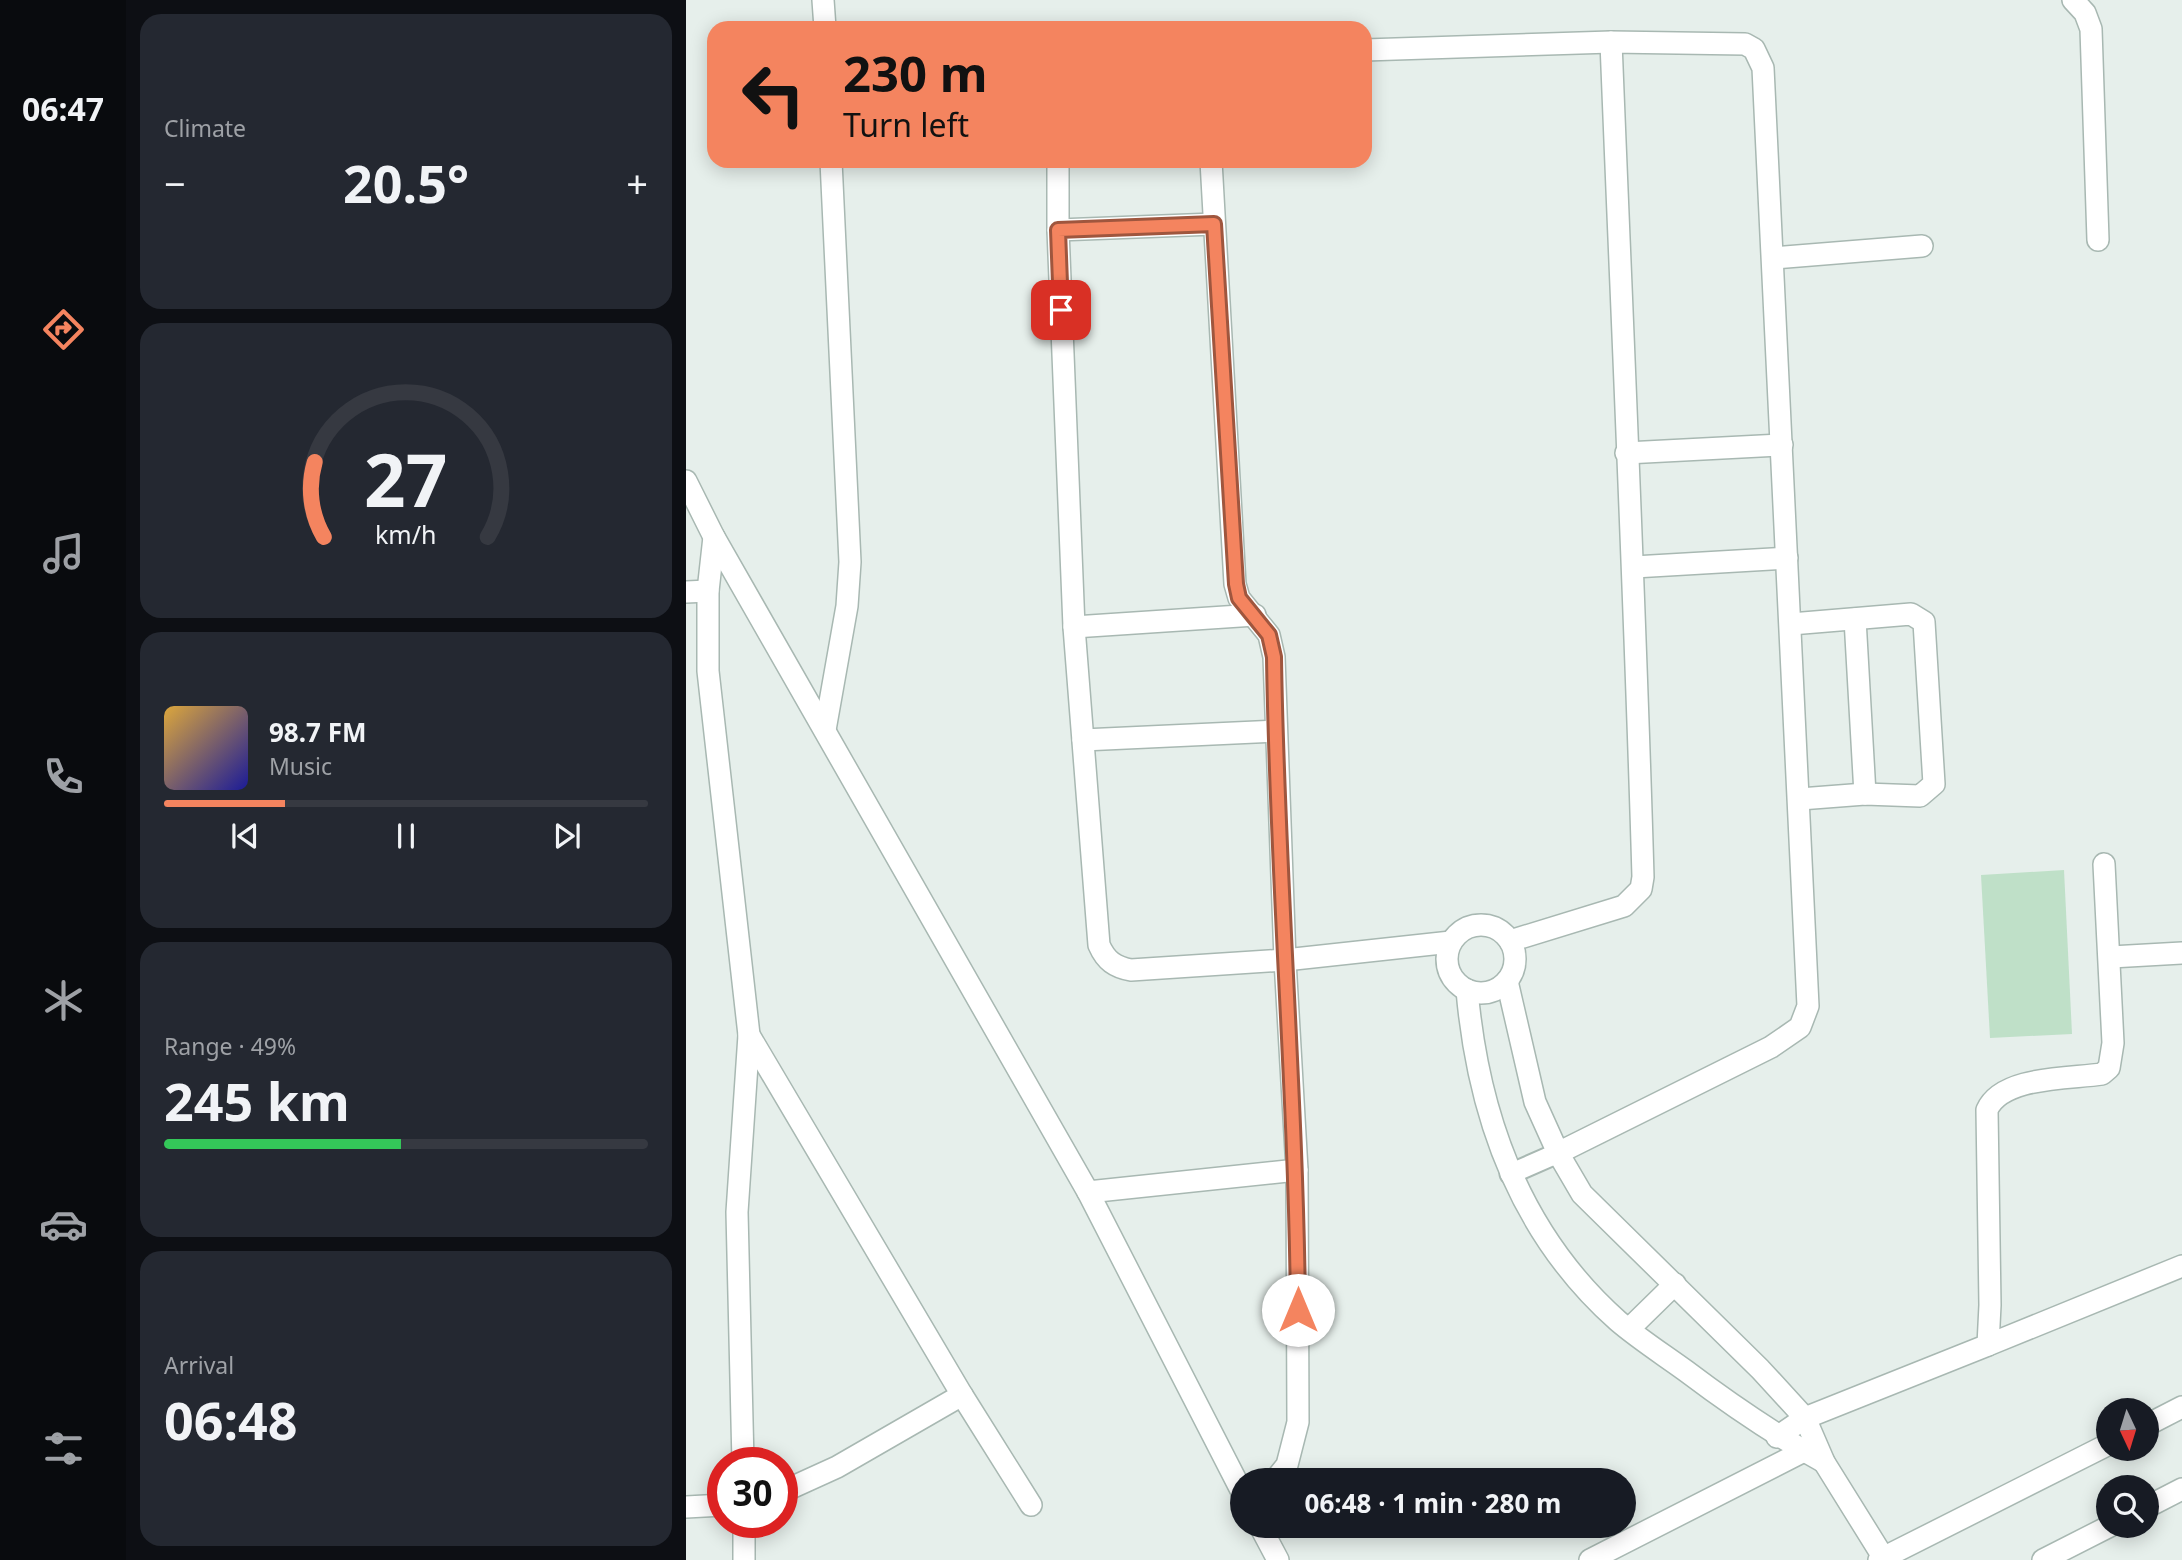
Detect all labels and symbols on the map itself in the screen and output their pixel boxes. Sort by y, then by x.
pin [1031,280,1091,340]
position arrow [1261,1273,1335,1347]
north arrow [2096,1398,2160,1461]
speed limit sign: 30 [707,1447,798,1538]

